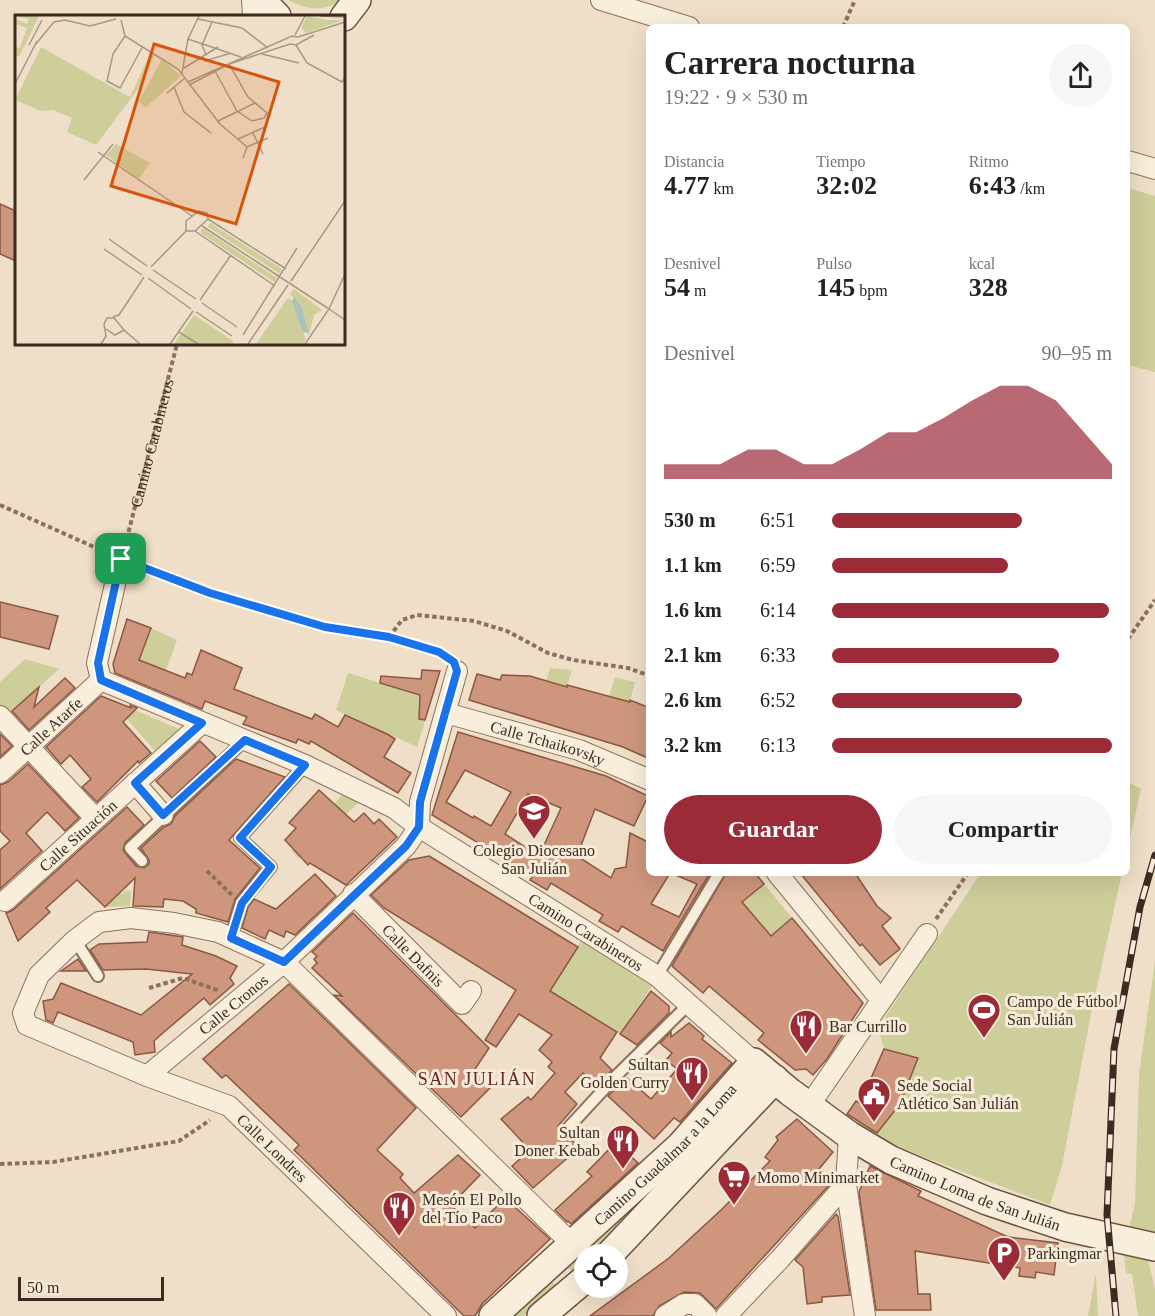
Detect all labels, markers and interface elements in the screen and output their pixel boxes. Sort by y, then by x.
inset map [15,15,345,345]
button: share [1049,44,1112,107]
text: Carrera nocturna [664,45,915,81]
text: 19:22 · 9 × 530 m [664,86,808,108]
text: Distancia [664,153,724,170]
text: Tiempo [816,153,866,170]
text: Ritmo [969,153,1009,170]
text: 4.77 [664,171,710,200]
text: 32:02 [816,171,877,200]
text: 6:43 [969,171,1016,200]
text: km [710,180,734,197]
text: /km [1016,180,1045,197]
text: Desnivel [664,255,721,272]
text: Pulso [816,255,852,272]
text: kcal [969,255,995,272]
text: 54 [664,273,690,302]
text: 145 [816,273,855,302]
text: 328 [969,273,1008,302]
text: m [690,282,706,299]
text: bpm [855,282,888,299]
text: Desnivel [664,342,735,364]
text: 90–95 m [1041,342,1112,364]
street label: Camino Carabineros [127,377,176,509]
text: 530 m [664,509,716,531]
text: 6:51 [760,509,796,531]
pin [95,533,146,584]
icon: arrive [104,542,137,575]
text: 1.1 km [664,554,722,576]
text: 6:59 [760,554,796,576]
text: 1.6 km [664,599,722,621]
text: 6:14 [760,599,796,621]
text: 2.1 km [664,644,722,666]
text: 6:33 [760,644,796,666]
text: 2.6 km [664,689,722,711]
text: 6:52 [760,689,796,711]
street label: Calle Atarfe [16,694,85,759]
street label: Calle Tchaikovsky [488,717,608,769]
text: 3.2 km [664,734,722,756]
text: 6:13 [760,734,796,756]
school or university icon: Colegio Diocesano San Julián [516,793,552,840]
button: Guardar [664,795,882,864]
button: Compartir [894,795,1112,864]
street label: Calle Situación [36,796,120,875]
place label: Colegio Diocesano San Julián [473,842,595,877]
street label: Camino Carabineros [526,889,647,974]
street label: Calle Dafnis [379,921,448,990]
street label: Calle Cronos [195,971,271,1038]
sports icon: Campo de Fútbol San Julián [966,992,1002,1039]
place label: Campo de Fútbol San Julián [1007,993,1119,1028]
restaurant icon: Bar Currillo [788,1008,824,1055]
place label: Bar Currillo [829,1018,907,1035]
restaurant icon: Sultan Golden Curry [674,1055,710,1102]
place label: Sultan Golden Curry [581,1056,669,1092]
district label: SAN JULIÁN [418,1068,536,1089]
public building icon: Sede Social Atlético San Julián [856,1076,892,1123]
place label: Sede Social Atlético San Julián [897,1077,1019,1112]
street label: Camino Guadalmar a la Loma [590,1080,739,1229]
street label: Calle Londres [234,1111,310,1185]
restaurant icon: Sultan Doner Kebab [605,1123,641,1170]
place label: Sultan Doner Kebab [514,1124,600,1159]
street label: Camino Loma de San Julián [888,1152,1063,1233]
supermarket icon: Momo Minimarket [716,1159,752,1206]
place label: Momo Minimarket [757,1169,880,1186]
restaurant icon: Mesón El Pollo del Tío Paco [381,1190,417,1237]
place label: Mesón El Pollo del Tío Paco [422,1191,522,1226]
parking icon: Parkingmar [986,1235,1022,1282]
map controls [574,1244,628,1298]
button: locate [574,1244,628,1298]
place label: Parkingmar [1027,1245,1102,1263]
scale bar [18,1274,164,1302]
text: 50 m [27,1279,59,1296]

